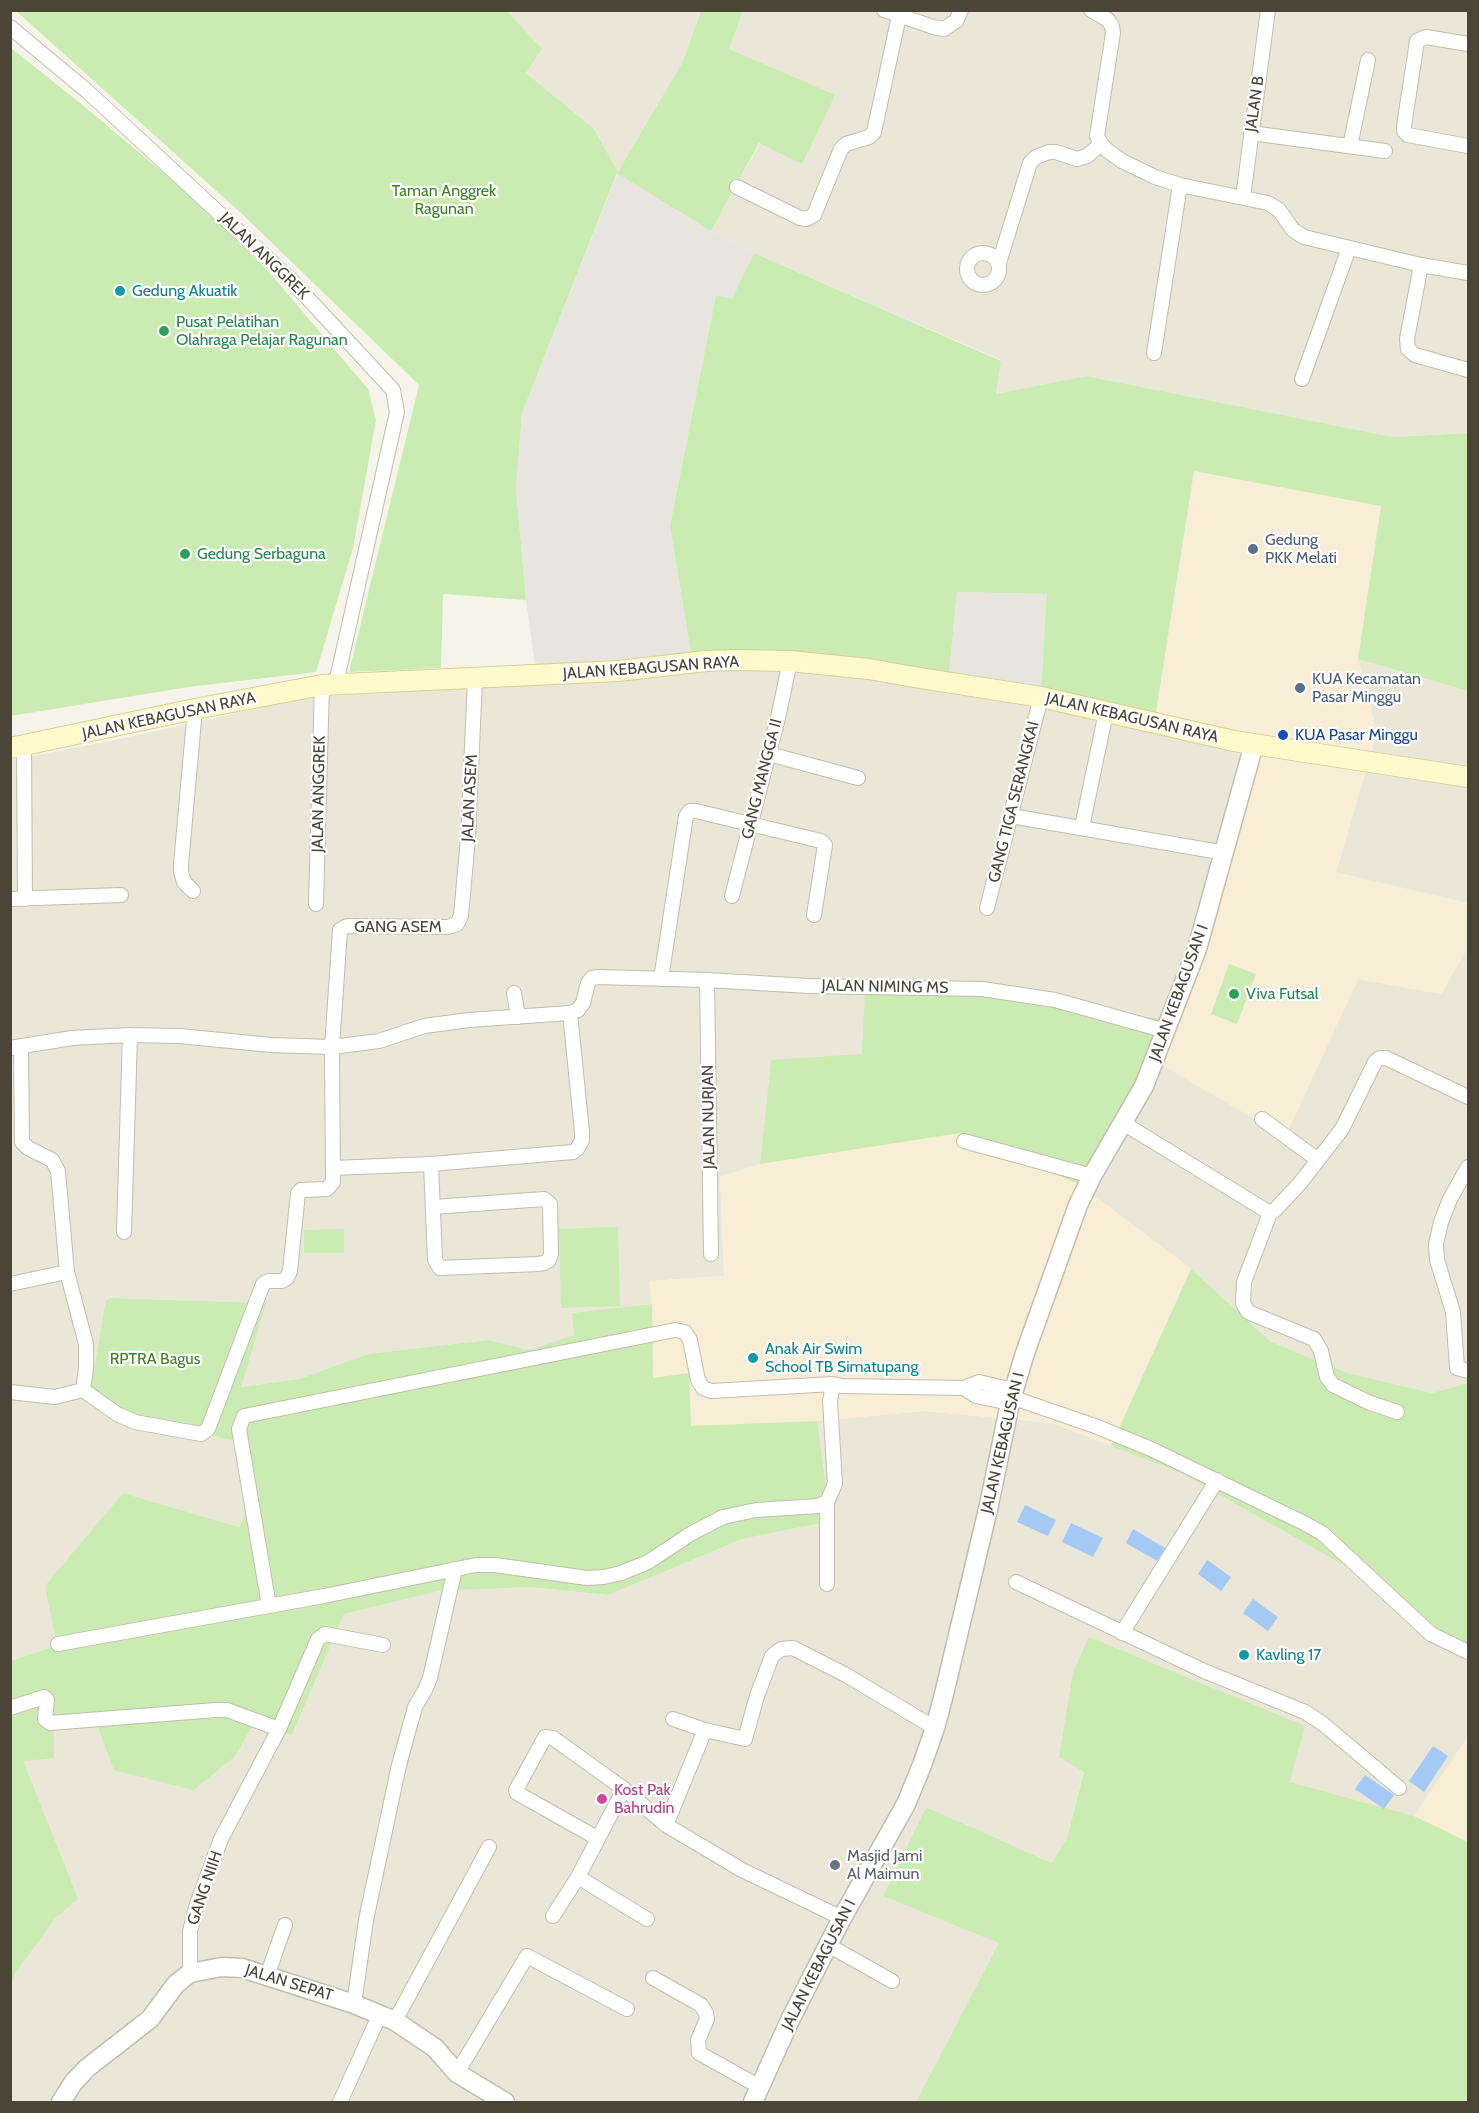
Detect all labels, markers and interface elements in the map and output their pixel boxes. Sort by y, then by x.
street label: JALAN B [1242,75,1268,133]
park label: Taman Anggrek Ragunan [392,181,496,219]
street label: JALAN ANGGREK [215,209,313,303]
place label: Gedung Akuatik [132,281,238,301]
marker: Gedung Akuatik [113,284,127,298]
place label: Pusat Pelatihan Olahraga Pelajar Ragunan [176,312,348,350]
marker: Pusat Pelatihan Olahraga Pelajar Ragunan [157,324,171,338]
place label: Gedung PKK Melati [1265,530,1337,568]
marker: Gedung PKK Melati [1246,542,1260,556]
place label: Gedung Serbaguna [197,544,326,564]
marker: Gedung Serbaguna [178,547,192,561]
street label: JALAN KEBAGUSAN RAYA [562,652,740,684]
place label: KUA Kecamatan Pasar Minggu [1312,669,1421,707]
marker: KUA Kecamatan Pasar Minggu [1293,681,1307,695]
street label: JALAN KEBAGUSAN RAYA [81,688,257,744]
street label: JALAN KEBAGUSAN RAYA [1044,689,1220,747]
street label: GANG MANGGA II [738,717,786,841]
street label: GANG TIGA SERANGKAI [985,719,1043,885]
place label: KUA Pasar Minggu [1295,725,1418,745]
marker: KUA Pasar Minggu [1276,728,1290,742]
street label: JALAN ANGGREK [308,735,330,853]
street label: JALAN ASEM [458,754,482,842]
street label: GANG ASEM [354,917,442,937]
street label: JALAN KEBAGUSAN I [1145,922,1213,1064]
street label: JALAN NIMING MS [821,976,949,998]
place label: Viva Futsal [1246,984,1319,1004]
marker: Viva Futsal [1227,987,1241,1001]
street label: JALAN NURJAN [698,1065,720,1169]
place label: Anak Air Swim School TB Simatupang [765,1339,918,1377]
park label: RPTRA Bagus [110,1349,200,1369]
marker: Anak Air Swim School TB Simatupang [746,1351,760,1365]
street label: JALAN KEBAGUSAN I [977,1371,1029,1515]
place label: Kavling 17 [1256,1645,1321,1665]
marker: Kavling 17 [1237,1648,1251,1662]
place label: Kost Pak Bahrudin [614,1780,675,1818]
marker: Kost Pak Bahrudin [595,1792,609,1806]
place label: Masjid Jami Al Maimun [847,1846,922,1884]
street label: GANG NIIH [183,1848,227,1928]
marker: Masjid Jami Al Maimun [828,1858,842,1872]
street label: JALAN KEBAGUSAN I [778,1896,860,2034]
street label: JALAN SEPAT [243,1961,335,2005]

